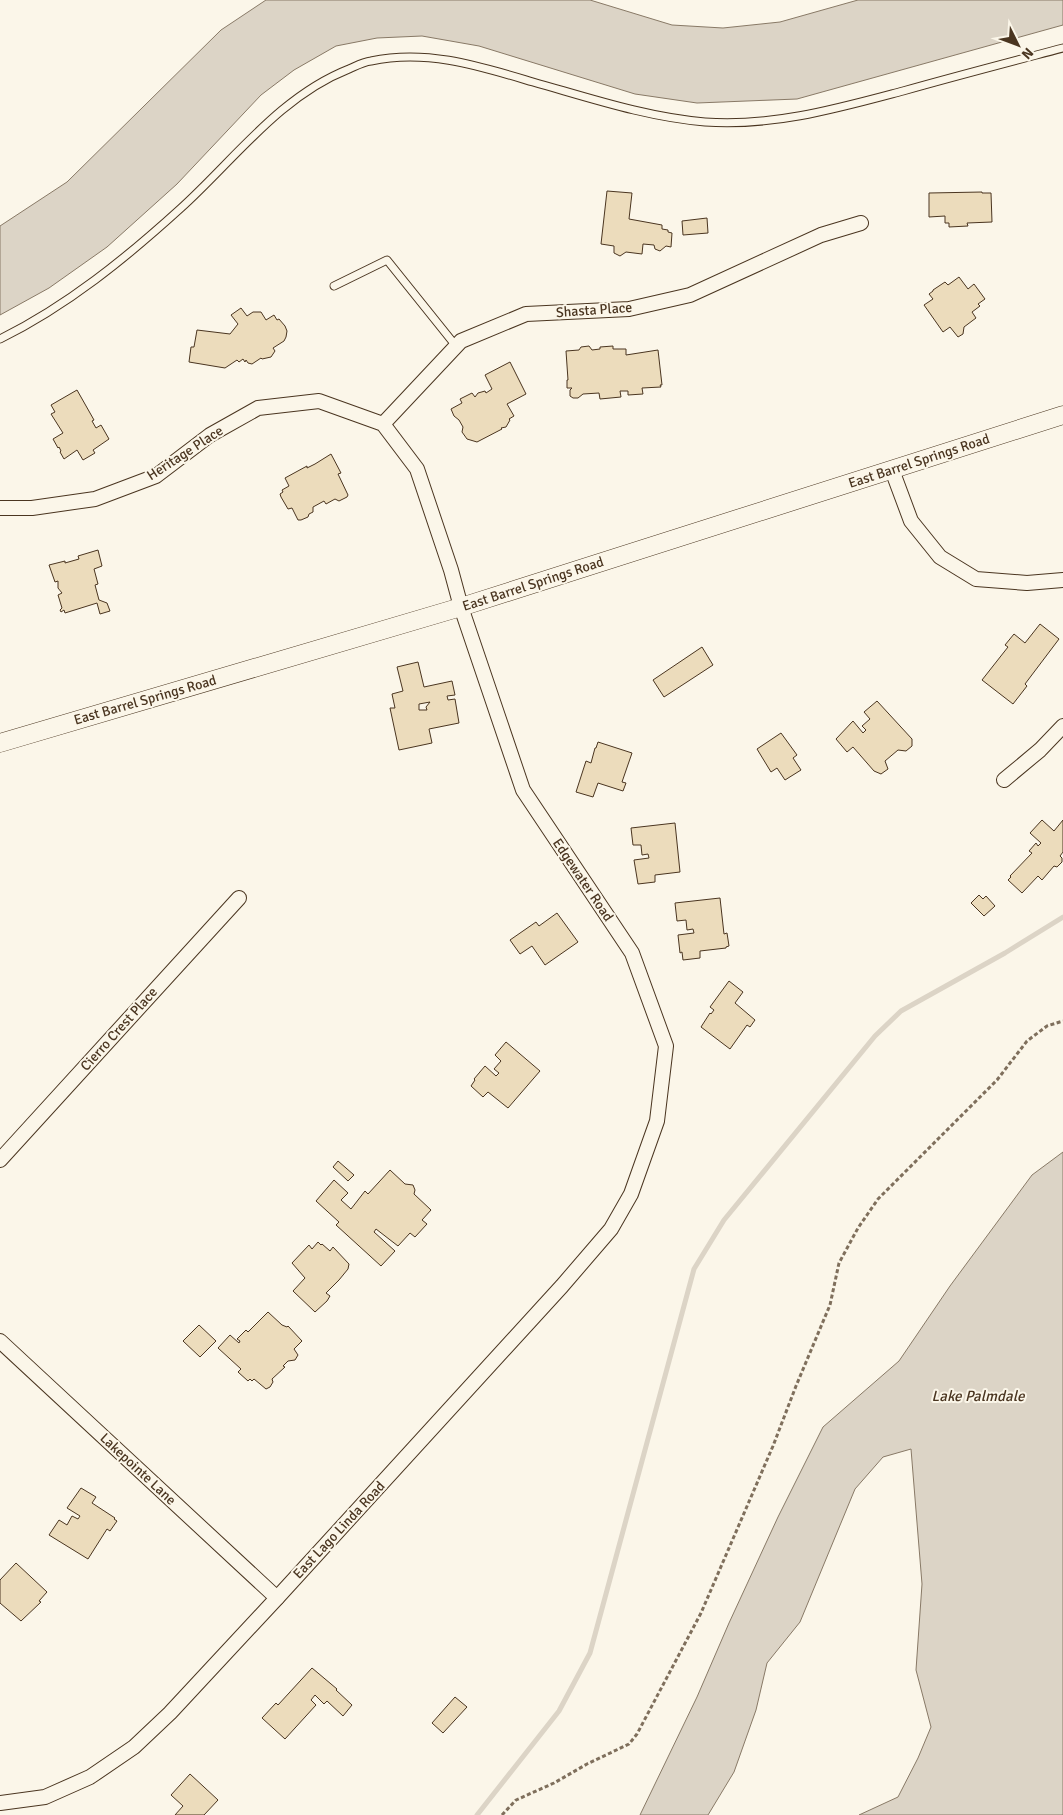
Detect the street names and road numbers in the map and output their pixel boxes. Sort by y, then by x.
street label: Shasta Place [555,299,633,321]
street label: Heritage Place [144,422,226,484]
street label: East Barrel Springs Road [846,430,992,492]
street label: East Barrel Springs Road [460,553,606,615]
street label: East Barrel Springs Road [72,672,218,728]
street label: Edgewater Road [549,835,617,925]
street label: Cierro Crest Place [77,984,161,1074]
street label: Lakepointe Lane [96,1429,180,1509]
street label: East Lago Linda Road [289,1478,389,1582]

